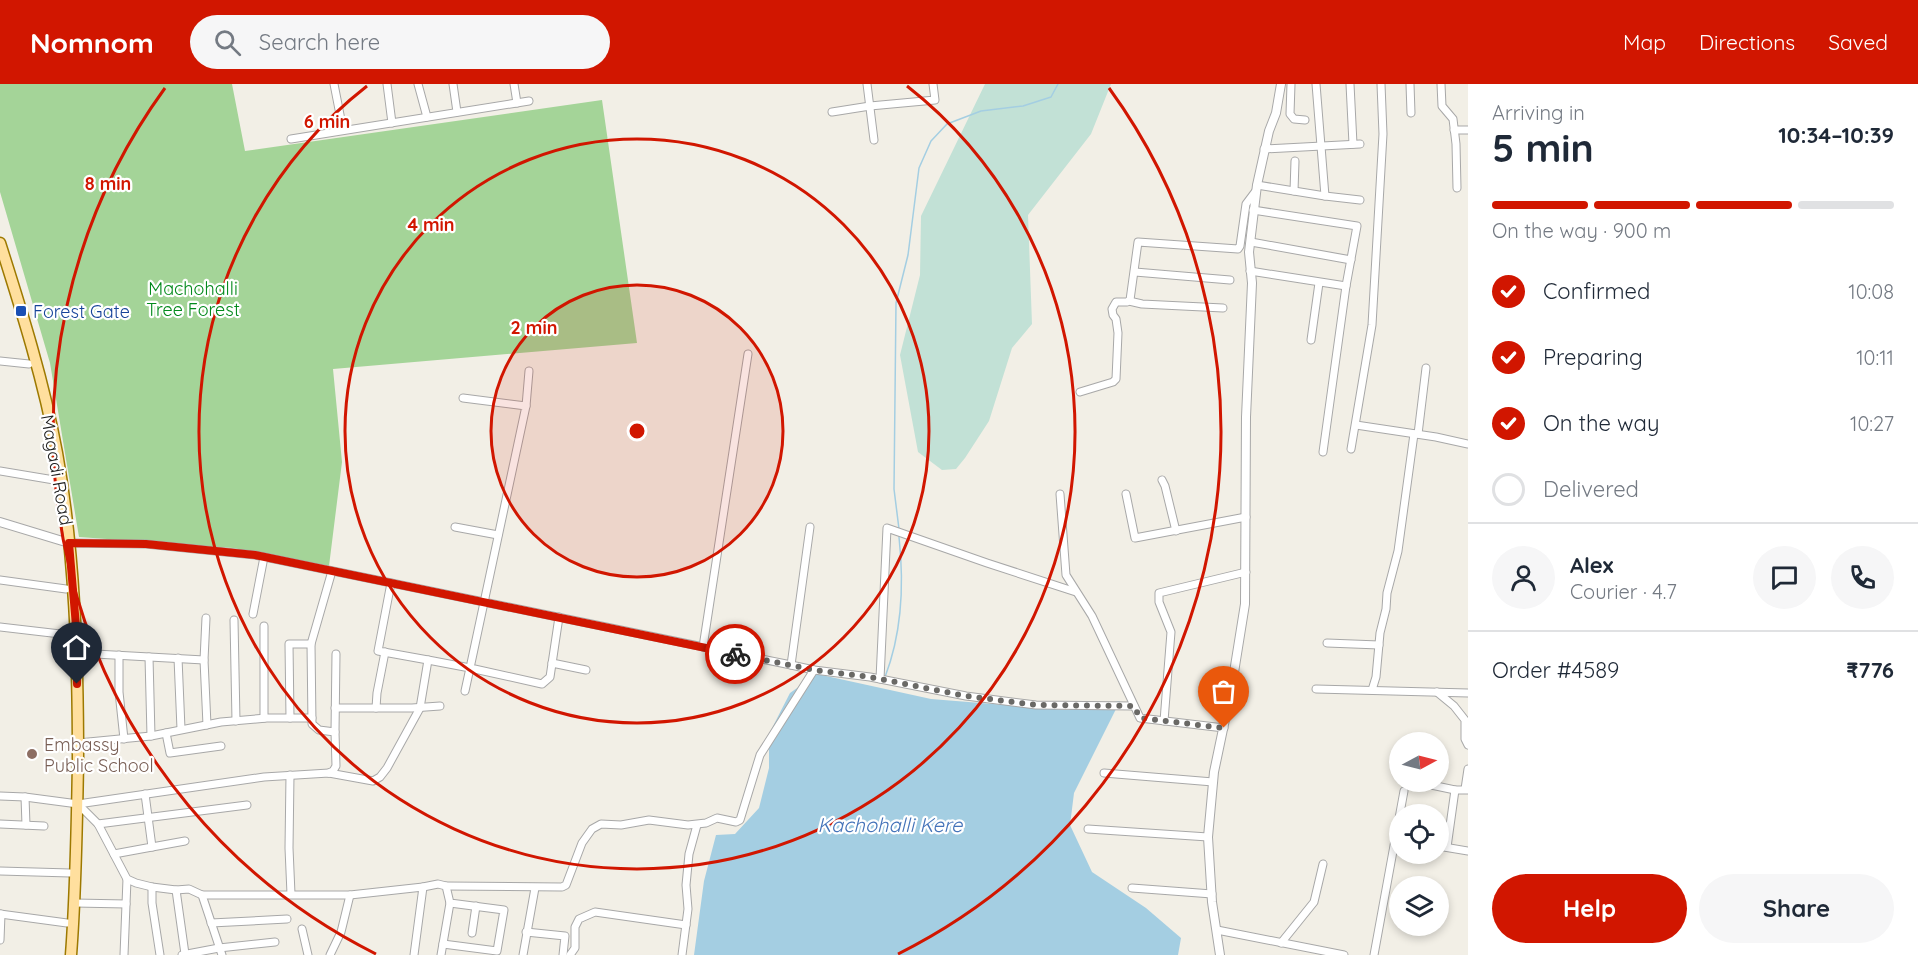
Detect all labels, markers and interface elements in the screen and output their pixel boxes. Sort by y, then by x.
search box [190,15,610,69]
text: Nomnom [30,25,154,60]
icon: search [211,26,244,59]
text: Search here [259,28,380,56]
text: Map [1623,29,1666,55]
text: Directions [1699,29,1795,55]
text: Saved [1828,29,1888,55]
text: Arriving in [1492,100,1585,125]
text: 6 min [304,110,350,133]
text: 10:34–10:39 [1778,121,1894,149]
text: 5 min [1492,123,1594,172]
text: 8 min [85,172,131,195]
text: 4 min [407,213,455,236]
text: On the way · 900 m [1492,218,1671,243]
icon: check [1492,275,1525,308]
park label: Machohalli Tree Forest [146,277,240,321]
text: Confirmed [1543,277,1650,305]
text: 10:08 [1848,279,1894,304]
place label: Forest Gate [33,300,130,323]
marker: Forest Gate [14,304,28,318]
text: 2 min [511,316,557,339]
icon: check [1492,341,1525,374]
text: Preparing [1543,343,1643,371]
text: 10:11 [1856,345,1894,370]
icon: check [1492,407,1525,440]
text: On the way [1543,409,1659,437]
text: 10:27 [1850,411,1894,436]
street label: Magadi Road [36,413,78,527]
centre of rings [627,421,647,441]
text: Delivered [1543,475,1639,503]
button: person [1492,546,1555,609]
button: chat [1753,546,1816,609]
button: phone [1831,546,1894,609]
text: Alex [1570,551,1613,579]
text: Courier · 4.7 [1570,579,1677,604]
pin [51,622,102,684]
courier [705,624,765,684]
icon: home [60,631,93,664]
icon: bike [719,638,752,671]
text: Order #4589 [1492,656,1619,684]
text: ₹776 [1846,656,1894,684]
pin [1198,666,1249,728]
icon: bag [1207,675,1240,708]
north arrow [1389,732,1449,792]
map controls [1389,732,1449,936]
place label: Embassy Public School [44,733,154,777]
marker: Embassy Public School [25,747,39,761]
button: locate [1389,804,1449,864]
water label: Kachohalli Kere [818,812,963,837]
button: Help [1492,874,1687,943]
button: Share [1699,874,1894,943]
button: layers [1389,876,1449,936]

